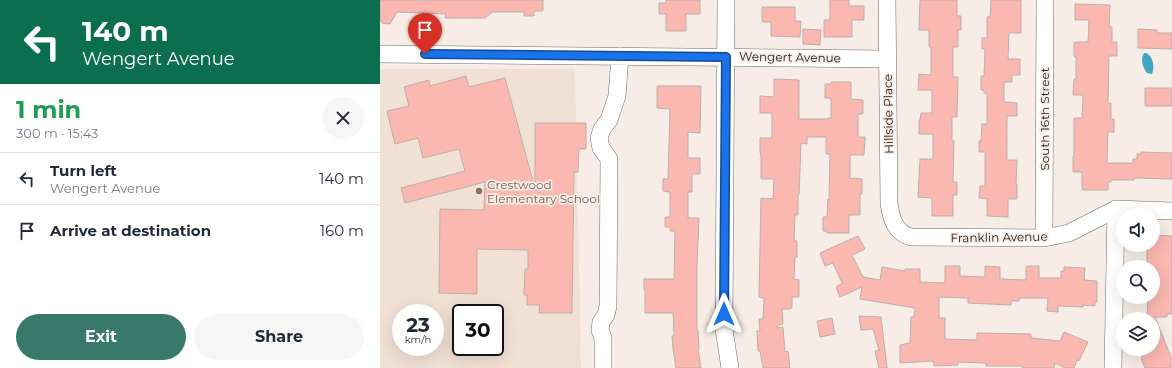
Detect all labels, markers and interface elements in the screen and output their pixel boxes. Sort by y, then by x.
pin [408,13,442,54]
text: 140 m [82,14,169,48]
icon: left [16,16,68,68]
icon: arrive [414,19,436,41]
text: Wengert Avenue [82,48,235,70]
street label: Wengert Avenue [739,49,841,65]
street label: South 16th Street [1037,67,1052,171]
street label: Hillside Place [880,74,896,154]
text: 1 min [16,95,81,124]
button: close [322,97,364,139]
text: 300 m · 15:43 [16,125,98,141]
text: Turn left [50,161,117,180]
icon: left [16,168,38,190]
text: 140 m [319,169,364,188]
place label: Crestwood Elementary School [487,177,600,206]
text: Wengert Avenue [50,180,160,196]
marker: Crestwood Elementary School [474,186,484,196]
map controls [1116,208,1160,356]
button: sound [1116,208,1160,252]
icon: arrive [16,220,38,242]
text: Arrive at destination [50,221,211,240]
text: 160 m [320,221,364,240]
street label: Franklin Avenue [950,229,1048,245]
button: search [1116,260,1160,304]
position arrow [703,293,745,335]
speed limit sign: 30 [452,304,504,356]
button: layers [1116,312,1160,356]
text: 23 [406,313,430,337]
button: Exit [16,314,186,360]
button: Share [194,314,364,360]
text: km/h [405,333,431,346]

